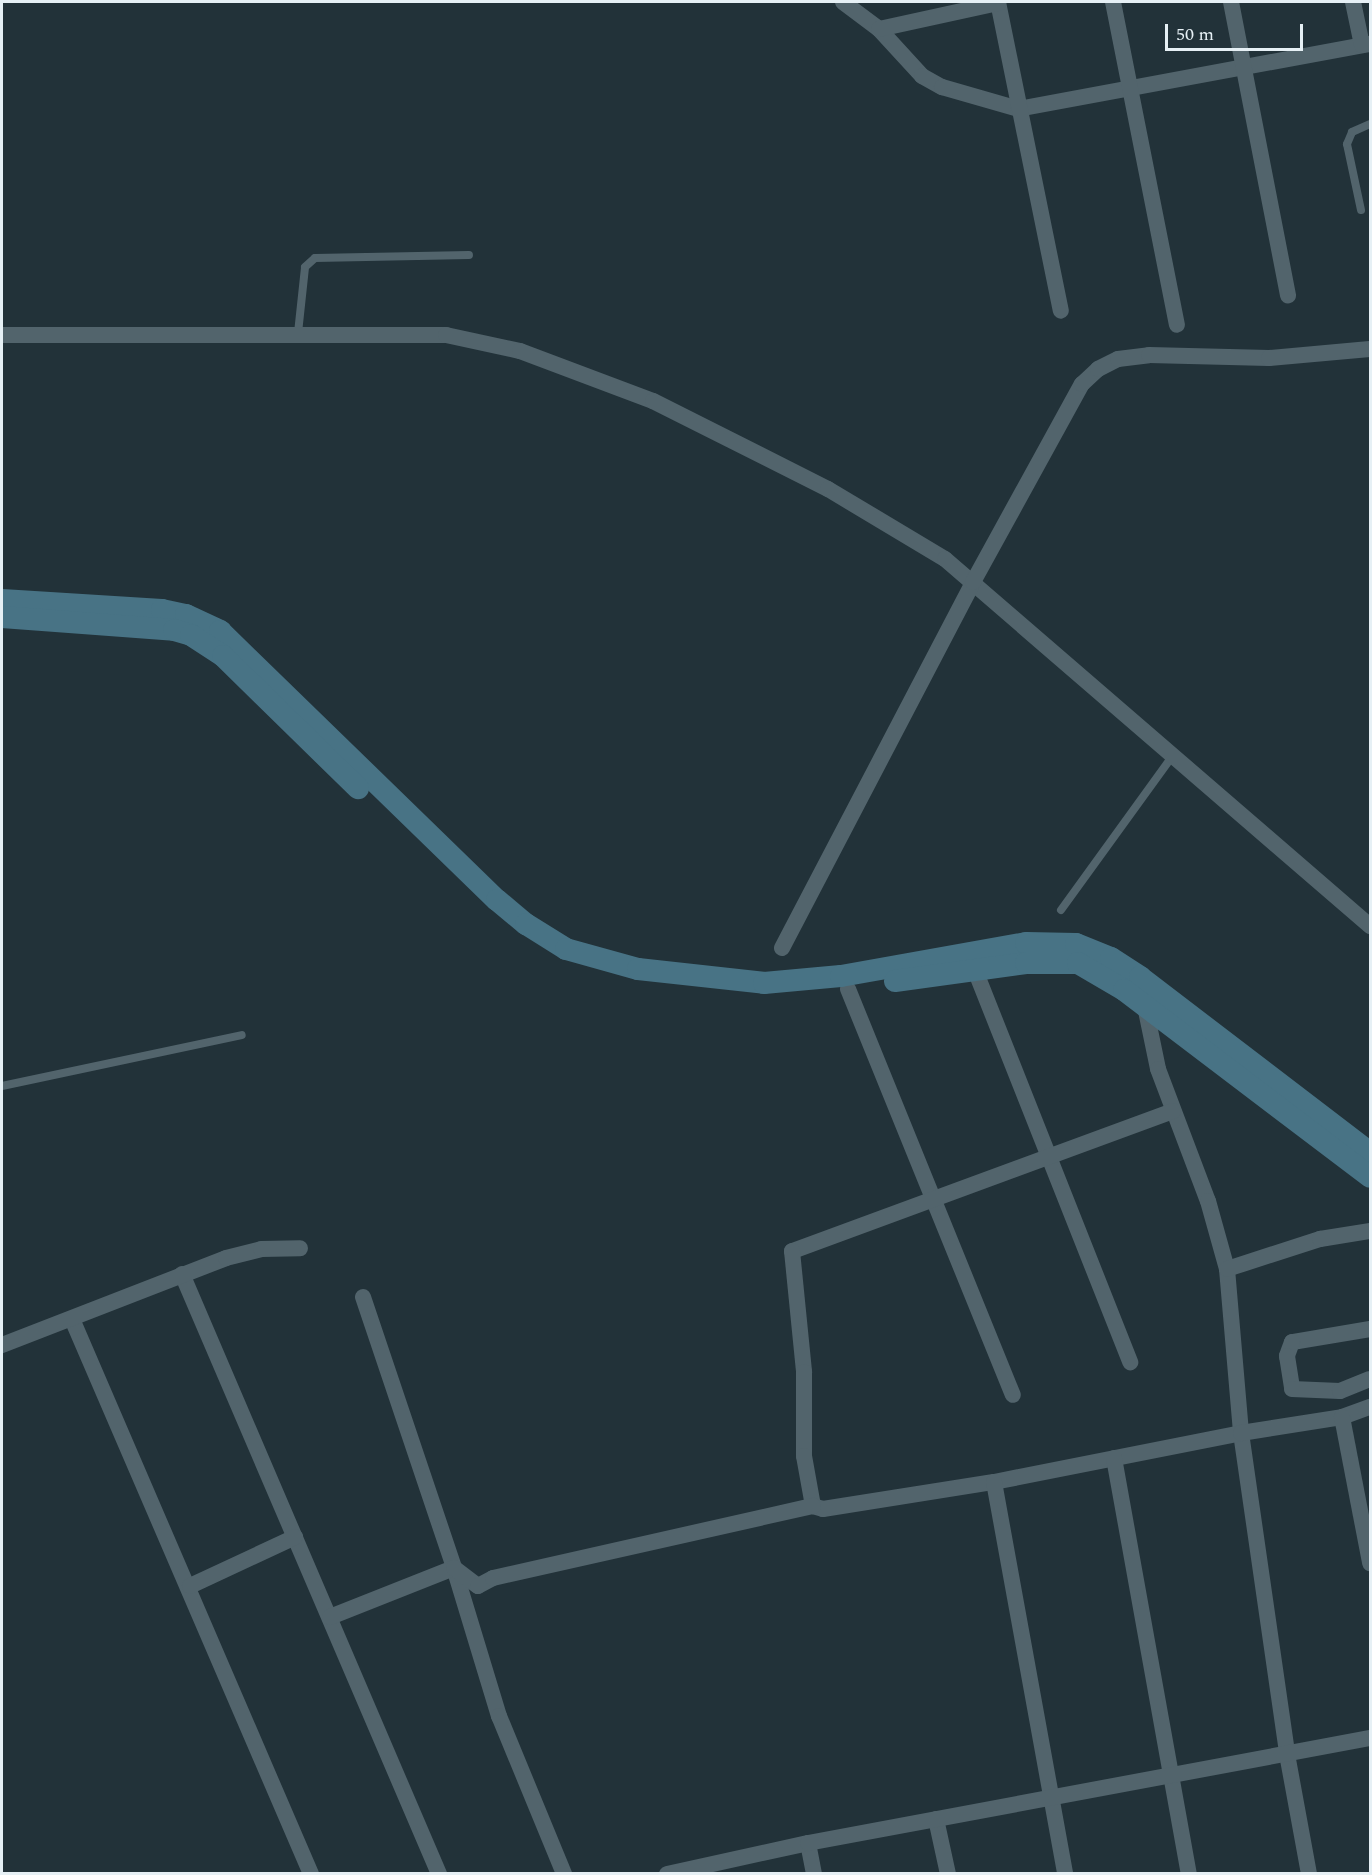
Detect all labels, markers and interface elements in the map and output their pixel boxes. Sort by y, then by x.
scale bar [1168,12,1306,50]
text: 50 m [1176,21,1214,48]

